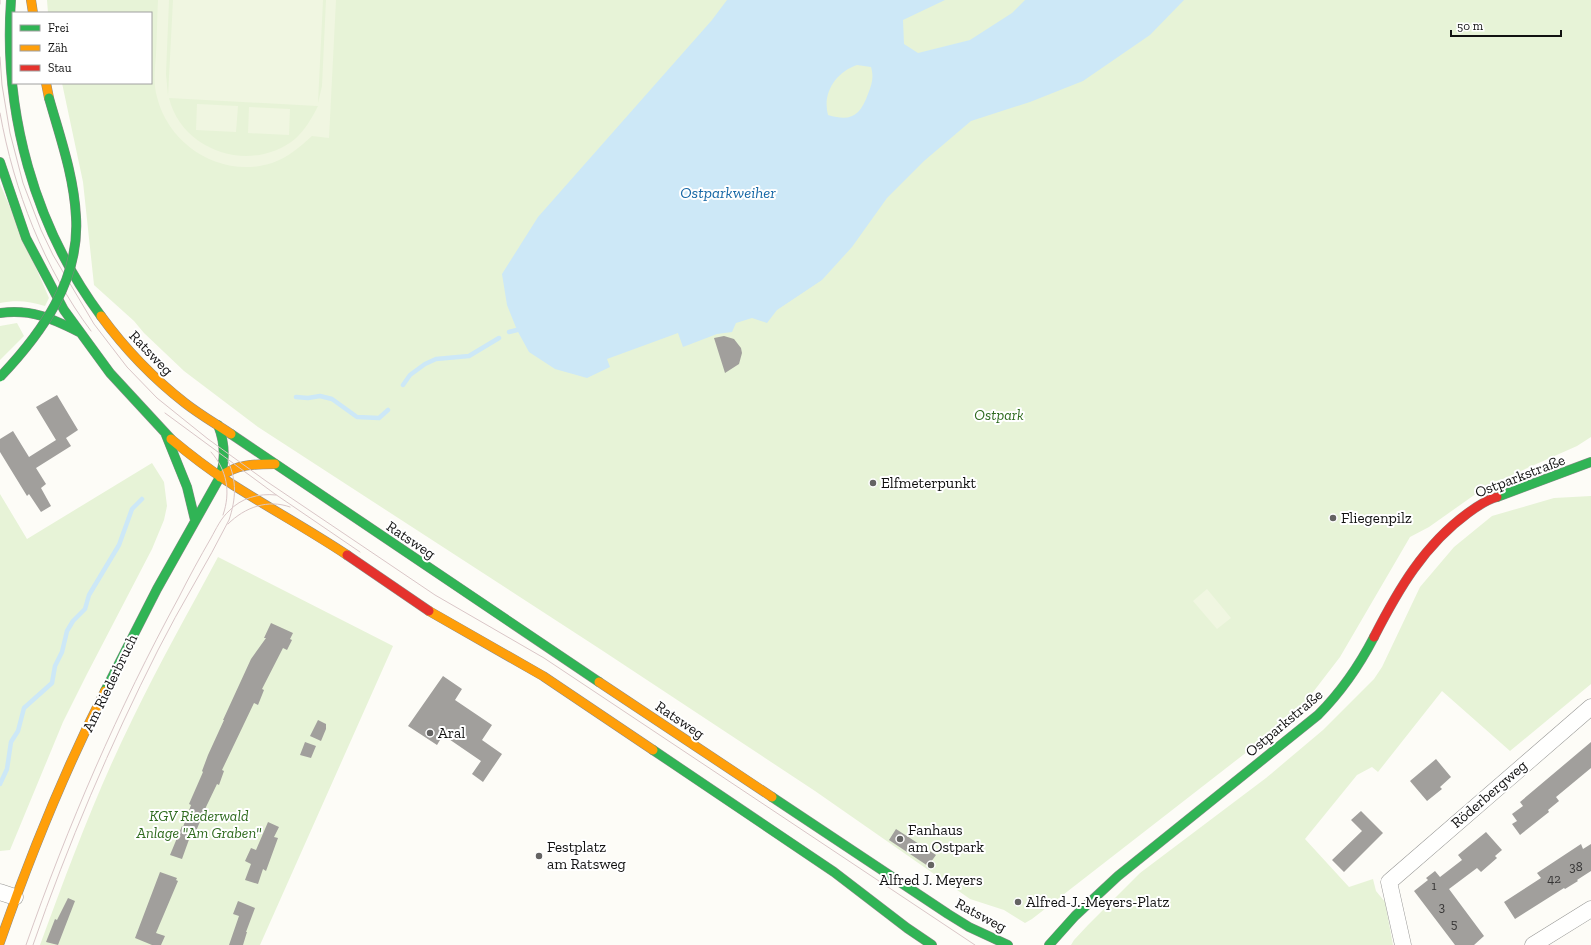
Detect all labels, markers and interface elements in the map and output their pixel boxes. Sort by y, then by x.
legend [12,12,152,84]
scale bar [1451,12,1561,38]
text: 50 m [1457,19,1484,33]
text: Frei [48,21,69,35]
text: Zäh [48,41,68,55]
text: Stau [48,61,72,75]
water label: Ostparkweiher [680,183,776,202]
street label: Ratsweg [125,327,177,379]
park label: Ostpark [974,406,1024,424]
street label: Ostparkstraße [1472,451,1568,501]
place label: Elfmeterpunkt [881,474,977,492]
marker: Elfmeterpunkt [868,478,878,488]
place label: Fliegenpilz [1341,509,1412,527]
marker: Fliegenpilz [1328,513,1338,523]
street label: Ratsweg [383,517,439,563]
street label: Am Riederbruch [79,631,142,735]
street label: Ostparkstraße [1242,686,1326,760]
street label: Ratsweg [652,697,708,743]
place label: Aral [438,724,465,742]
marker: Aral [425,728,435,738]
street label: Röderbergweg [1447,756,1531,832]
park label: KGV Riederwald Anlage "Am Graben" [136,807,262,842]
place label: Fanhaus am Ostpark [908,821,984,856]
marker: Fanhaus am Ostpark [895,834,905,844]
place label: Festplatz am Ratsweg [547,838,626,873]
marker: Festplatz am Ratsweg [534,851,544,861]
house number: 38 [1569,859,1583,874]
marker: Alfred J. Meyers [926,860,936,870]
place label: Alfred J. Meyers [879,871,983,889]
house number: 42 [1547,871,1561,886]
house number: 1 [1431,878,1437,893]
place label: Alfred-J.-Meyers-Platz [1026,893,1170,911]
street label: Ratsweg [952,894,1010,936]
marker: Alfred-J.-Meyers-Platz [1013,897,1023,907]
house number: 3 [1439,899,1445,914]
house number: 5 [1451,916,1458,931]

